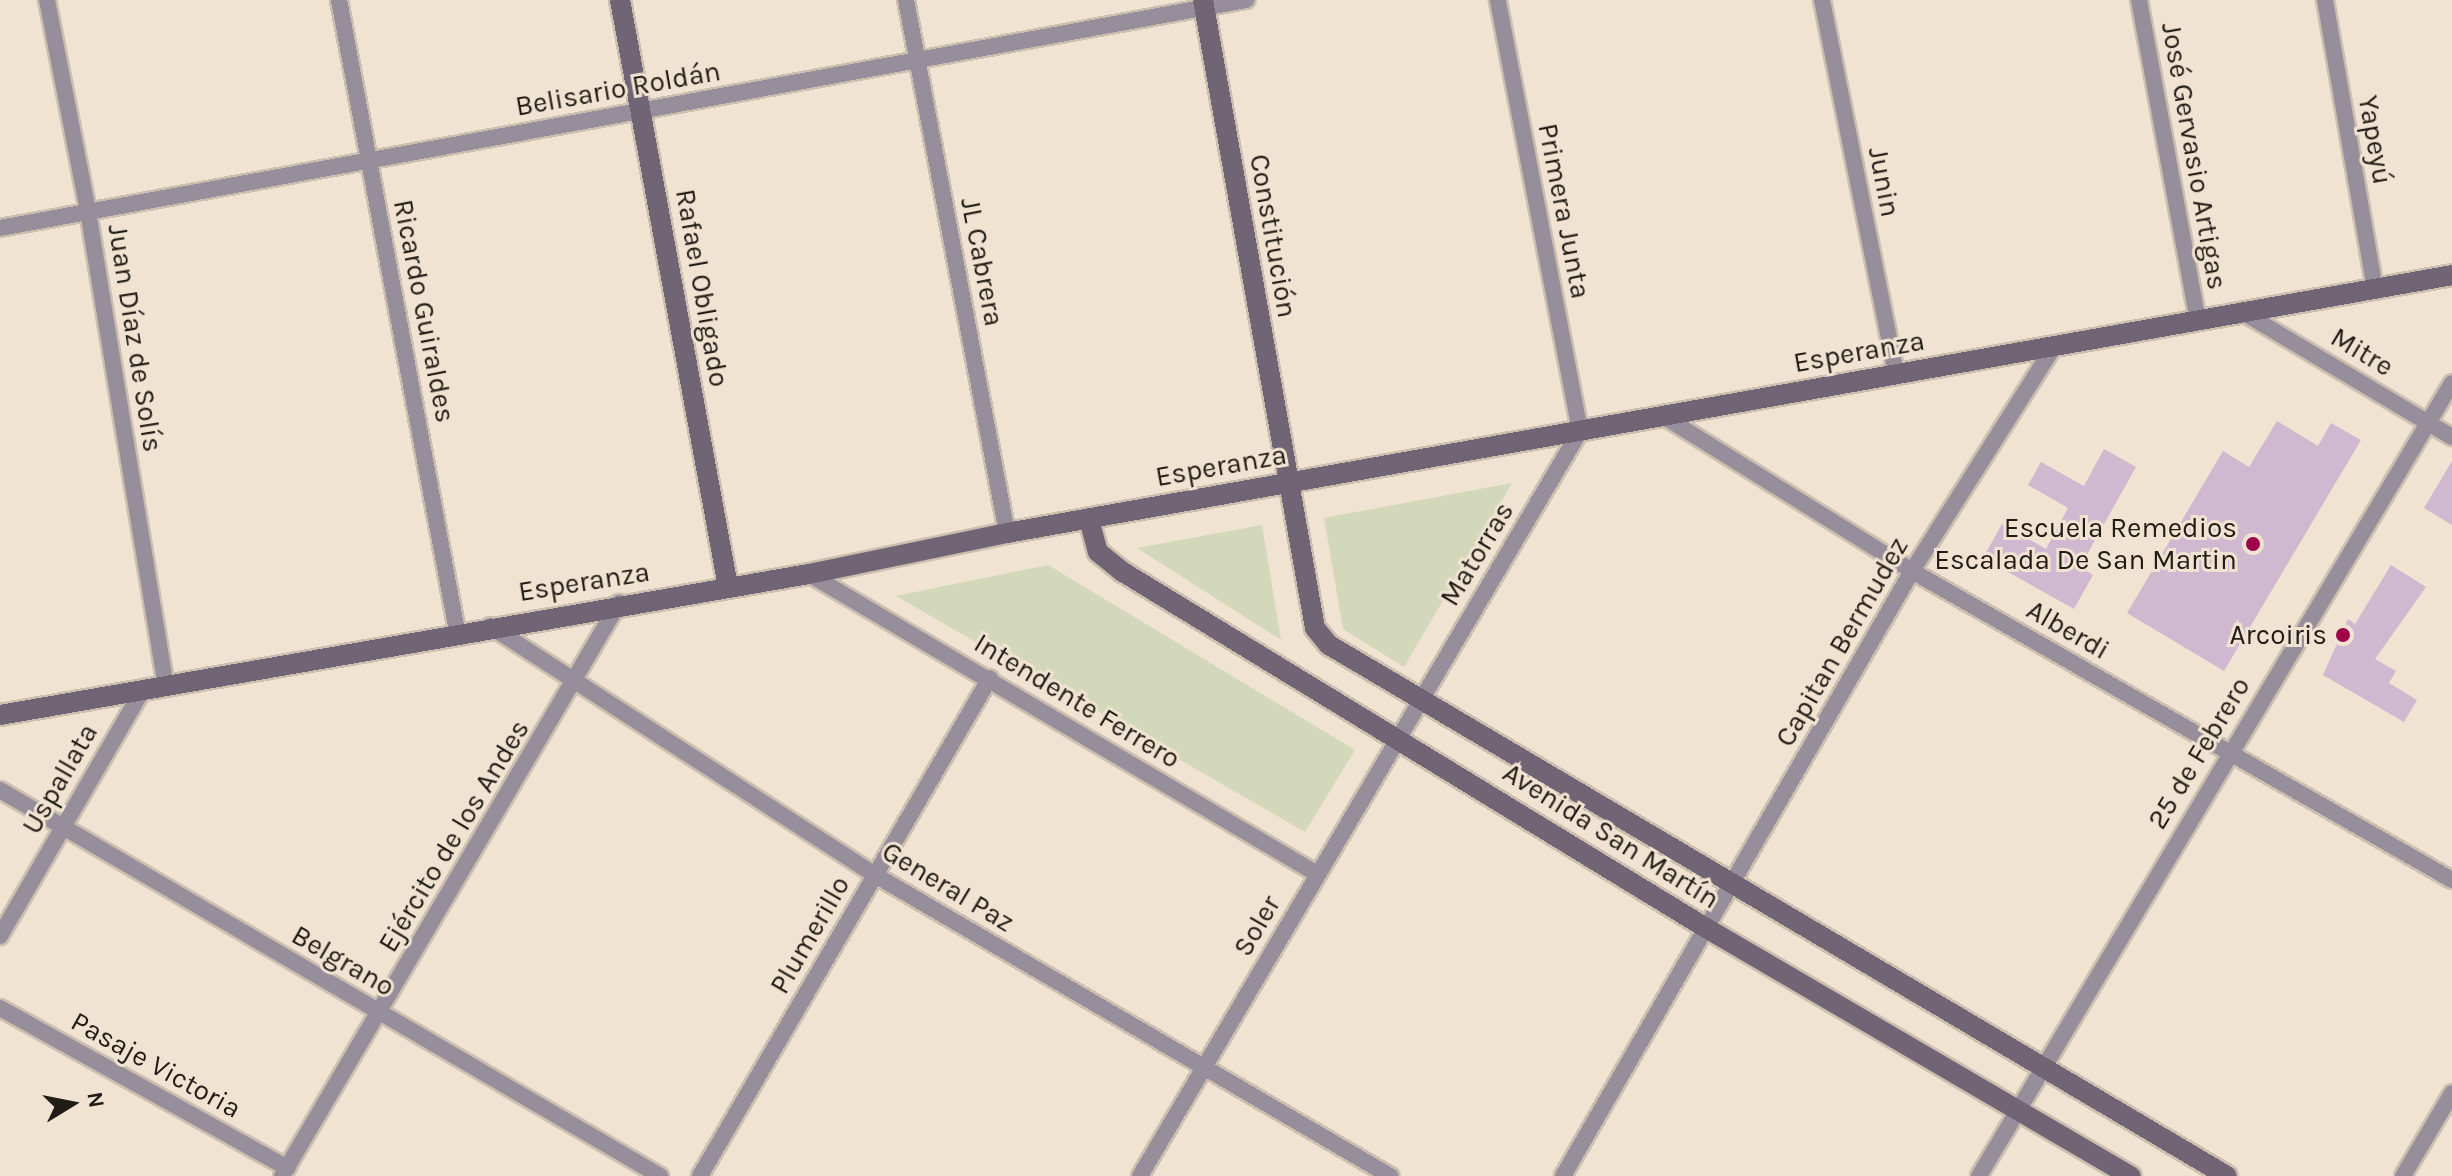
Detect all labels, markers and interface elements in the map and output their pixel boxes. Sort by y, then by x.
street label: José Gervasio Artigas [2154,20,2234,292]
street label: Belisario Roldán [513,54,723,124]
street label: Yapeyú [2351,93,2399,187]
street label: Primera Junta [1531,121,1597,301]
street label: Junin [1861,144,1907,220]
street label: Constitución [1242,152,1304,320]
street label: Rafael Obligado [668,186,736,390]
street label: JL Cabrera [953,195,1011,329]
street label: Ricardo Guiraldes [386,197,462,425]
street label: Juan Díaz de Solís [100,222,170,454]
street label: Mitre [2325,320,2399,384]
street label: Esperanza [1791,324,1927,380]
street label: Esperanza [1153,438,1289,494]
street label: Matorras [1433,496,1521,612]
place label: Escuela Remedios Escalada De San Martin [1934,511,2237,577]
street label: Capitan Bermudez [1768,531,1916,753]
marker: Escuela Remedios Escalada De San Martin [2244,535,2262,553]
street label: Esperanza [516,555,652,609]
street label: Alberdi [2021,593,2115,667]
place label: Arcoiris [2230,618,2327,652]
street label: Intendente Ferrero [968,626,1186,776]
marker: Arcoiris [2334,626,2352,644]
street label: 25 de Febrero [2141,671,2257,835]
street label: Ejército de los Andes [371,714,537,958]
street label: Uspallata [15,718,105,840]
street label: Avenida San Martín [1497,756,1725,916]
street label: General Paz [876,835,1020,939]
street label: Plumerillo [763,870,857,1000]
street label: Soler [1226,890,1288,962]
street label: Belgrano [286,918,400,1004]
street label: Pasaje Victoria [65,1004,247,1126]
north arrow [32,1064,112,1144]
text: N [81,1090,110,1110]

